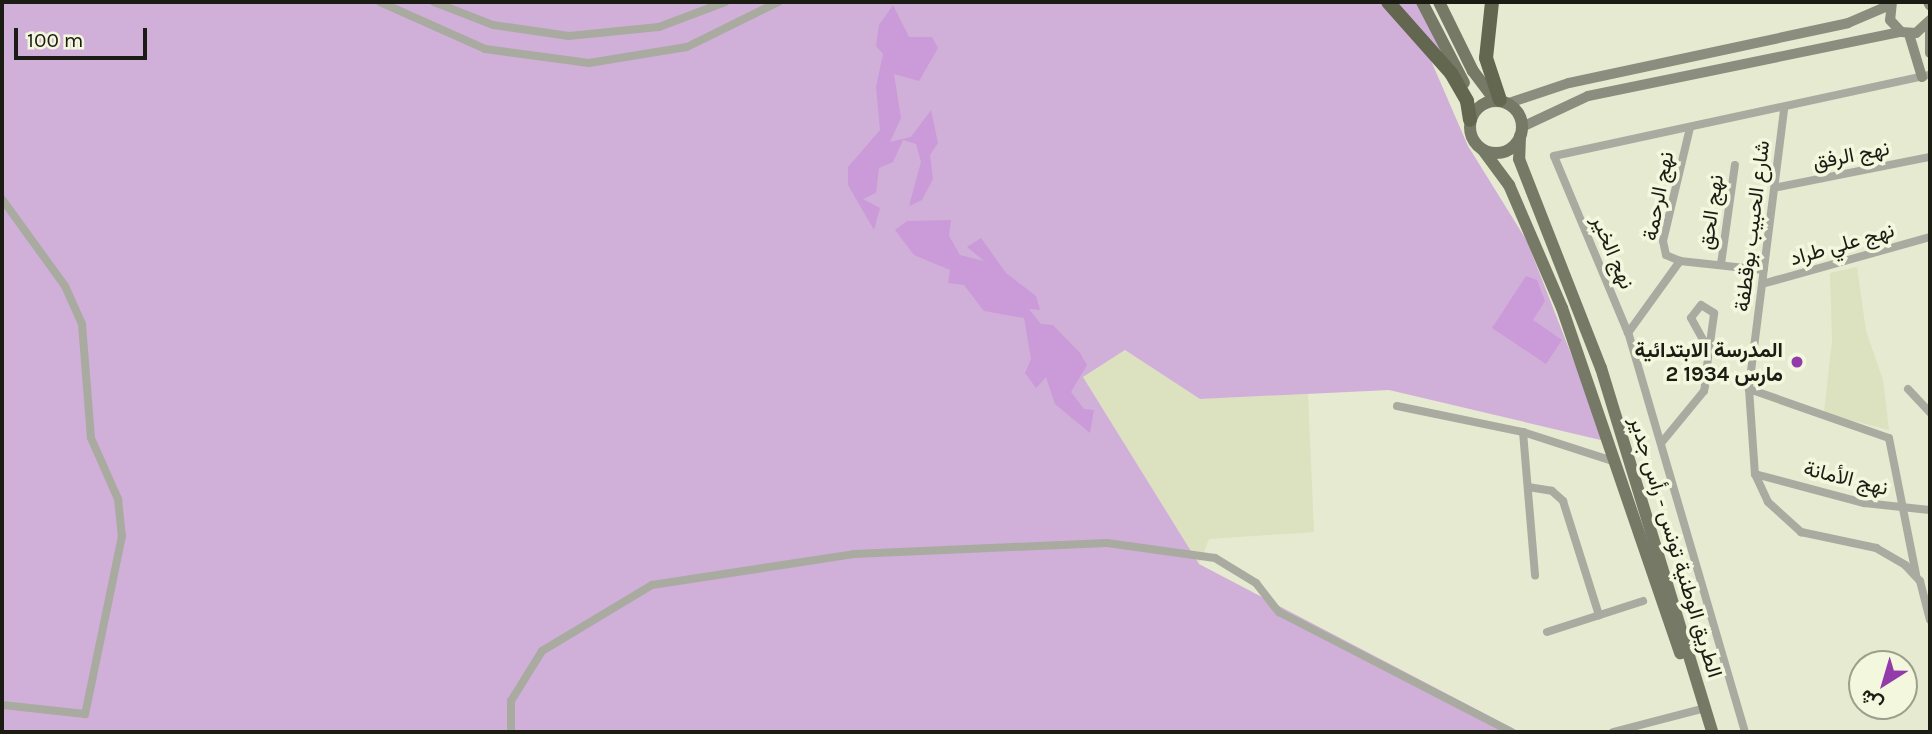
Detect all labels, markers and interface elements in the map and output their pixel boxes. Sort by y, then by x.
scale bar [18,14,150,58]
text: 100 m [27,28,84,52]
street label: نهج الرفق [1811,135,1891,175]
street label: شارع الحبيب بوقطفة [1729,139,1775,313]
street label: نهج الرحمة [1637,149,1679,243]
street label: نهج الحق [1693,173,1729,251]
street label: نهج الخير [1586,211,1640,293]
street label: نهج علي طراد [1787,217,1897,271]
place label: المدرسة الابتدائية 2 مارس 1934 [1635,337,1783,387]
marker: المدرسة الابتدائية 2 مارس 1934 [1789,354,1805,370]
street label: الطريق الوطنية تونس - رأس جدير [1624,414,1728,680]
street label: نهج الأمانة [1801,455,1891,501]
north arrow [1848,650,1918,720]
text: ش [1856,685,1887,716]

